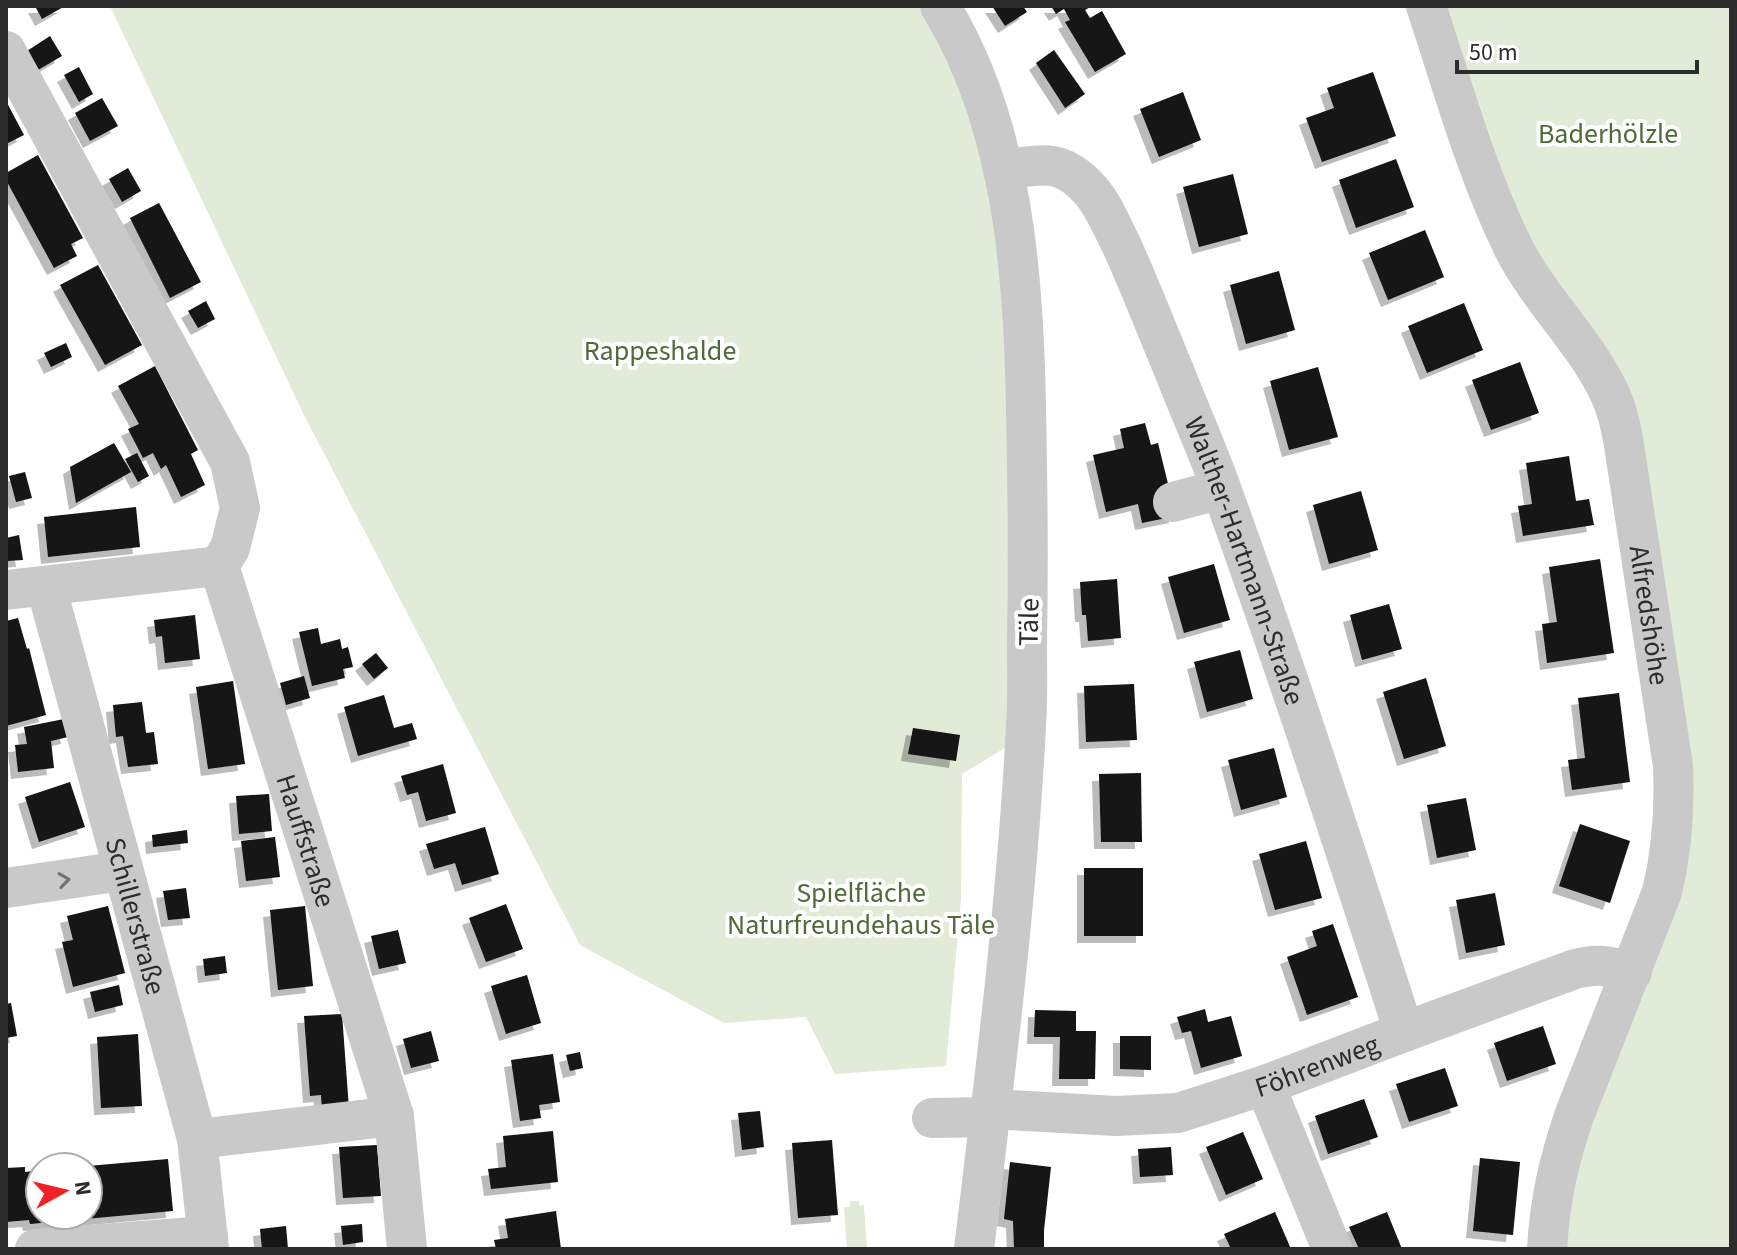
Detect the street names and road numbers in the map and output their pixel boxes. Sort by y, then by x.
street label: Walther-Hartmann-Straße [1174,411,1314,711]
street label: Alfredshöhe [1619,543,1679,688]
street label: Täle [1009,598,1049,646]
street label: Hauffstraße [265,769,345,912]
street label: Schillerstraße [95,833,176,999]
street label: Föhrenweg [1250,1024,1385,1108]

